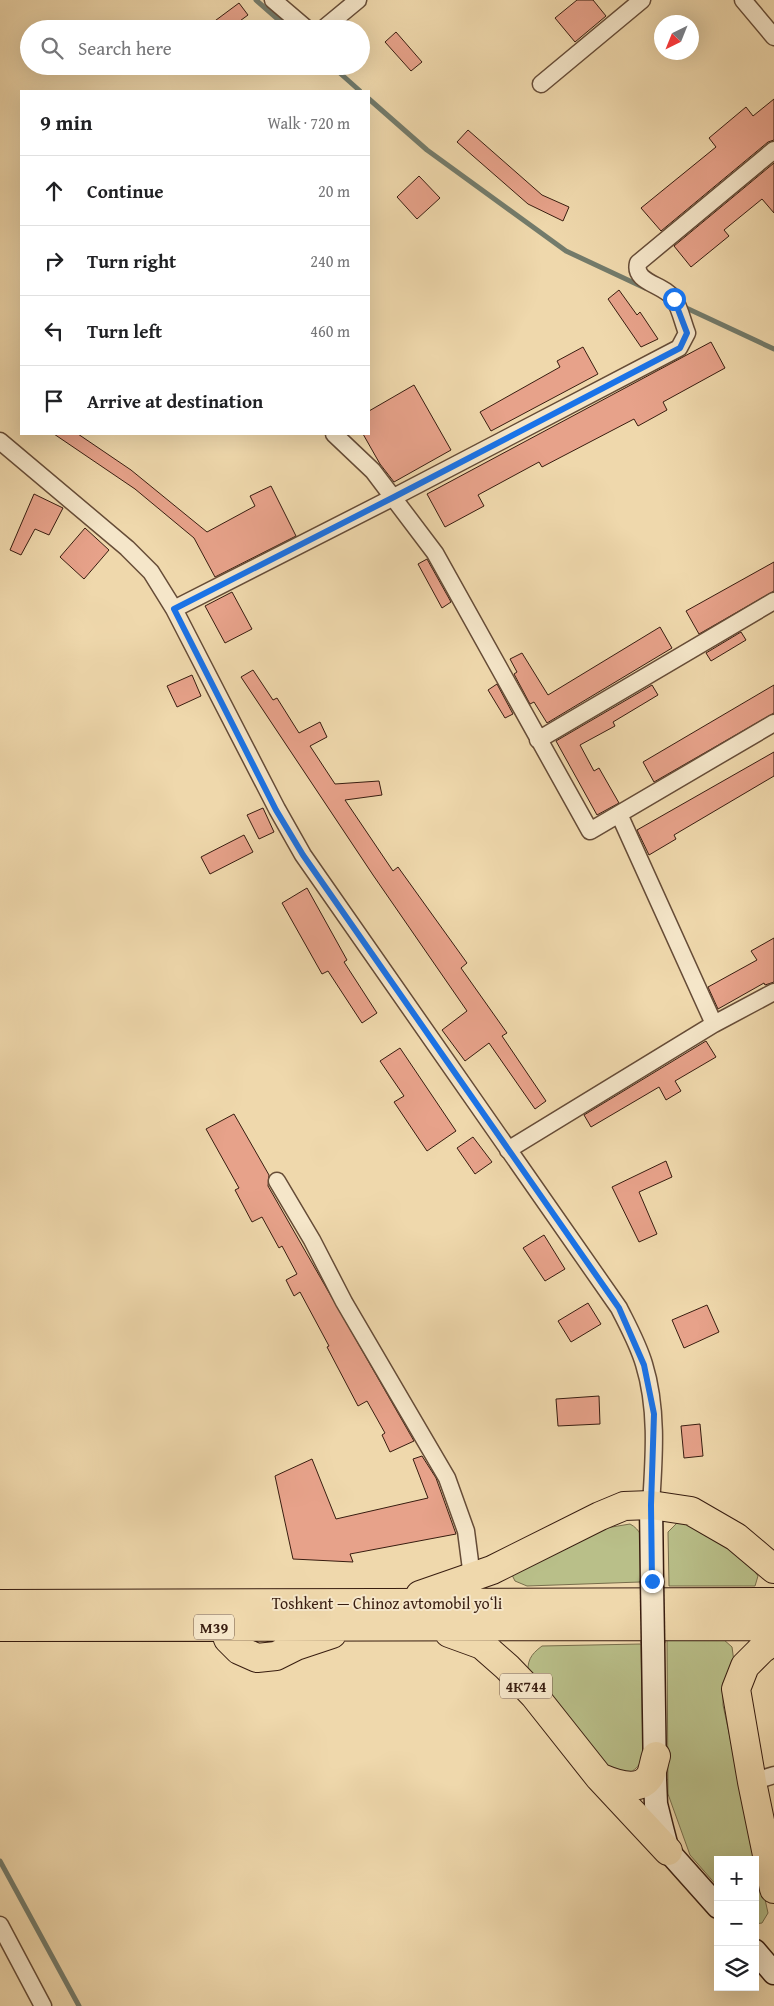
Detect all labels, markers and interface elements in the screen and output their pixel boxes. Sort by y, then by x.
north arrow [654,15,699,60]
search box [20,20,370,75]
icon: search [38,34,66,62]
text: Search here [78,34,172,62]
text: 9 min [40,107,92,138]
text: Walk · 720 m [267,111,350,135]
icon: ahead [40,177,68,205]
text: Continue [87,177,164,205]
text: 20 m [318,179,350,203]
icon: right [40,247,68,275]
text: Turn right [87,247,176,275]
text: 240 m [310,249,350,273]
route start [663,288,686,311]
icon: left [40,317,68,345]
text: Turn left [87,317,162,345]
text: 460 m [310,319,350,343]
icon: arrive [40,387,68,415]
text: Arrive at destination [87,387,263,415]
route end [641,1570,664,1593]
street label: Toshkent — Chinoz avtomobil yoʻli [272,1591,503,1615]
road number: M39 [194,1614,234,1640]
road number: 4К744 [500,1674,552,1698]
map controls [714,1856,759,1991]
button: + [714,1856,759,1901]
button: − [714,1901,759,1946]
button: layers [714,1946,759,1991]

